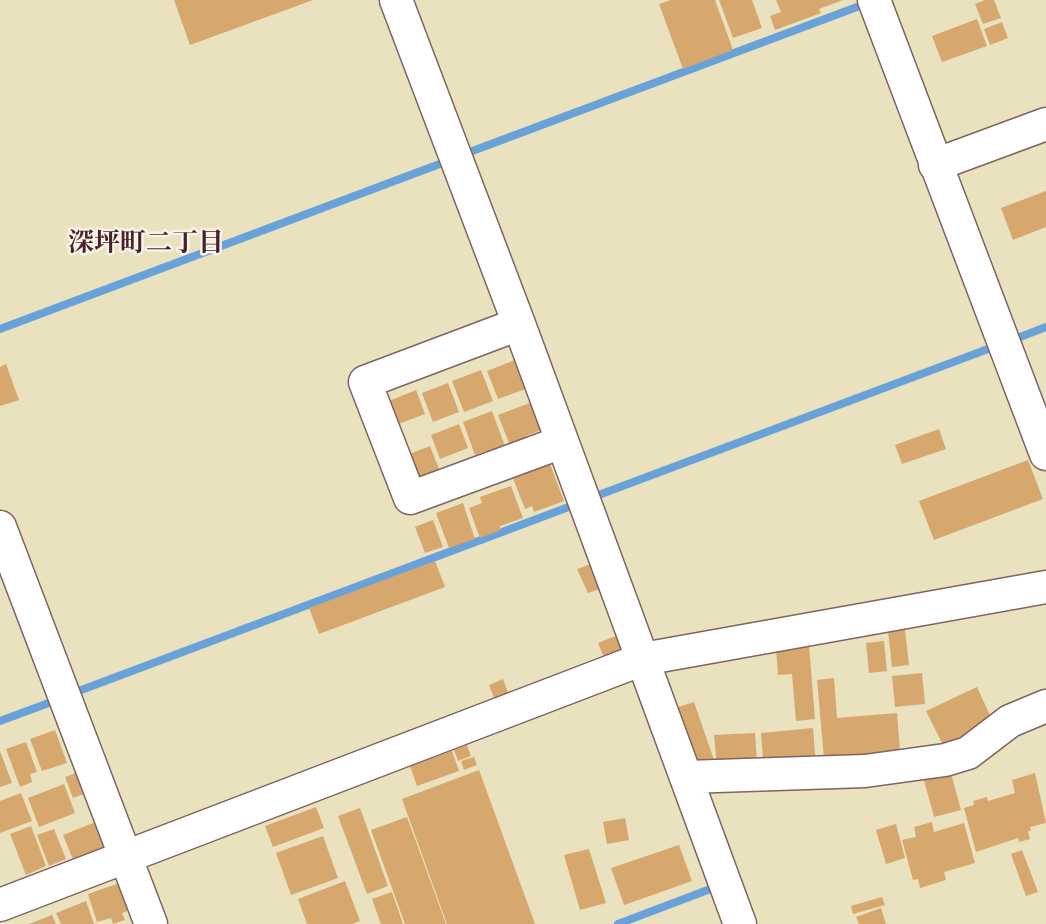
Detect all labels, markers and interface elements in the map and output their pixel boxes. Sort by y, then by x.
district label: 深坪町二丁目 [68,229,224,261]

